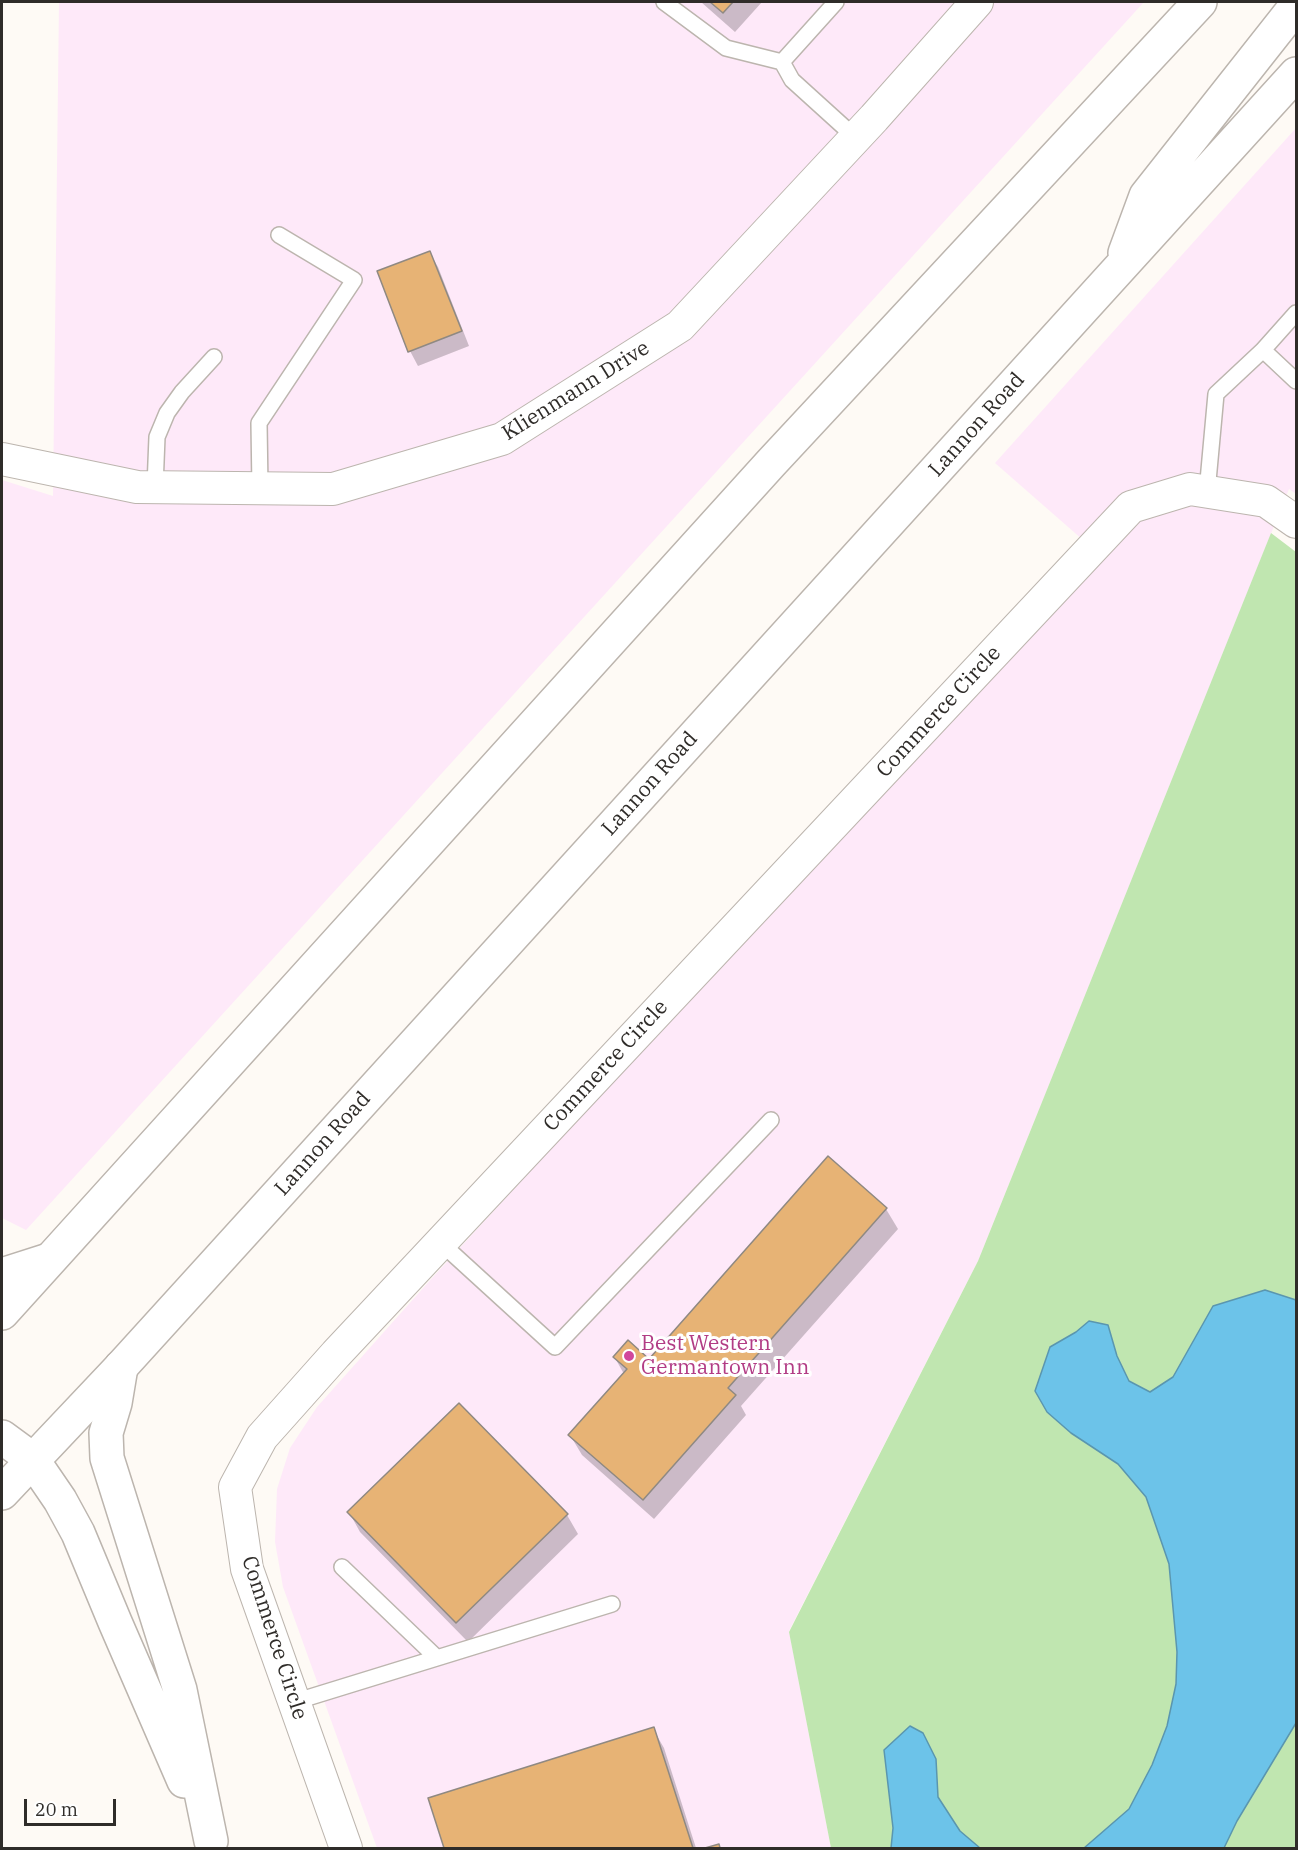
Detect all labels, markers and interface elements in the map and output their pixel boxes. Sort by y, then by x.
street label: Klienmann Drive [498,336,654,446]
street label: Lannon Road [924,368,1030,482]
street label: Commerce Circle [872,641,1006,783]
street label: Lannon Road [597,727,703,841]
street label: Commerce Circle [539,995,673,1137]
street label: Lannon Road [270,1087,376,1201]
place label: Best Western Germantown Inn [641,1331,809,1381]
marker: Best Western Germantown Inn [622,1349,636,1363]
street label: Commerce Circle [236,1553,312,1723]
scale bar [27,1787,118,1825]
text: 20 m [35,1798,78,1821]

